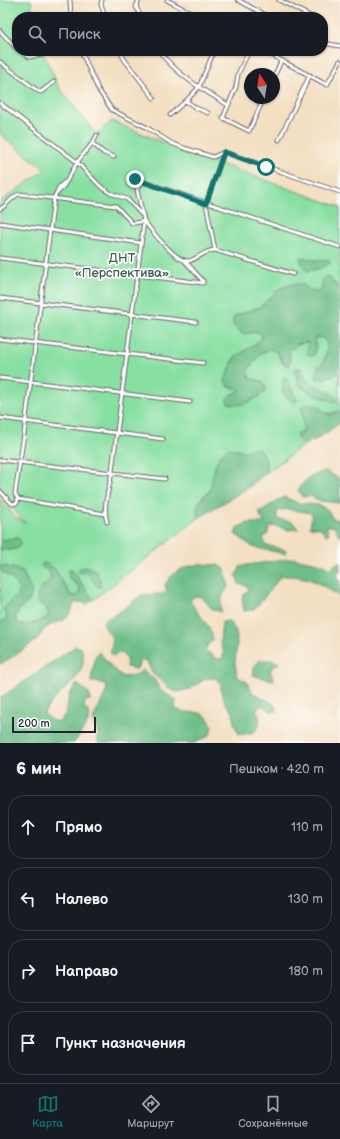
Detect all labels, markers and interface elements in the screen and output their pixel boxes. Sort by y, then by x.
search box [12,12,328,56]
icon: search [26,23,48,45]
text: Поиск [58,25,101,44]
north arrow [244,68,280,104]
route start [257,158,275,176]
route end [126,170,144,188]
park label: ДНТ «Перспектива» [75,250,169,281]
scale bar [12,715,96,734]
text: 200 m [18,717,50,730]
text: 6 мин [16,759,62,779]
text: Пешком · 420 m [229,761,324,777]
icon: ahead [17,816,39,838]
text: Прямо [55,818,102,837]
text: 110 m [291,819,323,835]
icon: left [17,888,39,910]
text: Налево [55,890,108,909]
text: 130 m [288,891,323,907]
icon: right [17,960,39,982]
text: Направо [55,962,118,981]
text: 180 m [288,963,323,979]
icon: arrive [17,1032,39,1054]
text: Пункт назначения [55,1034,186,1053]
tab: Карта [32,1093,63,1130]
tab: Маршрут [127,1093,174,1130]
tab: Сохранённые [238,1093,308,1130]

